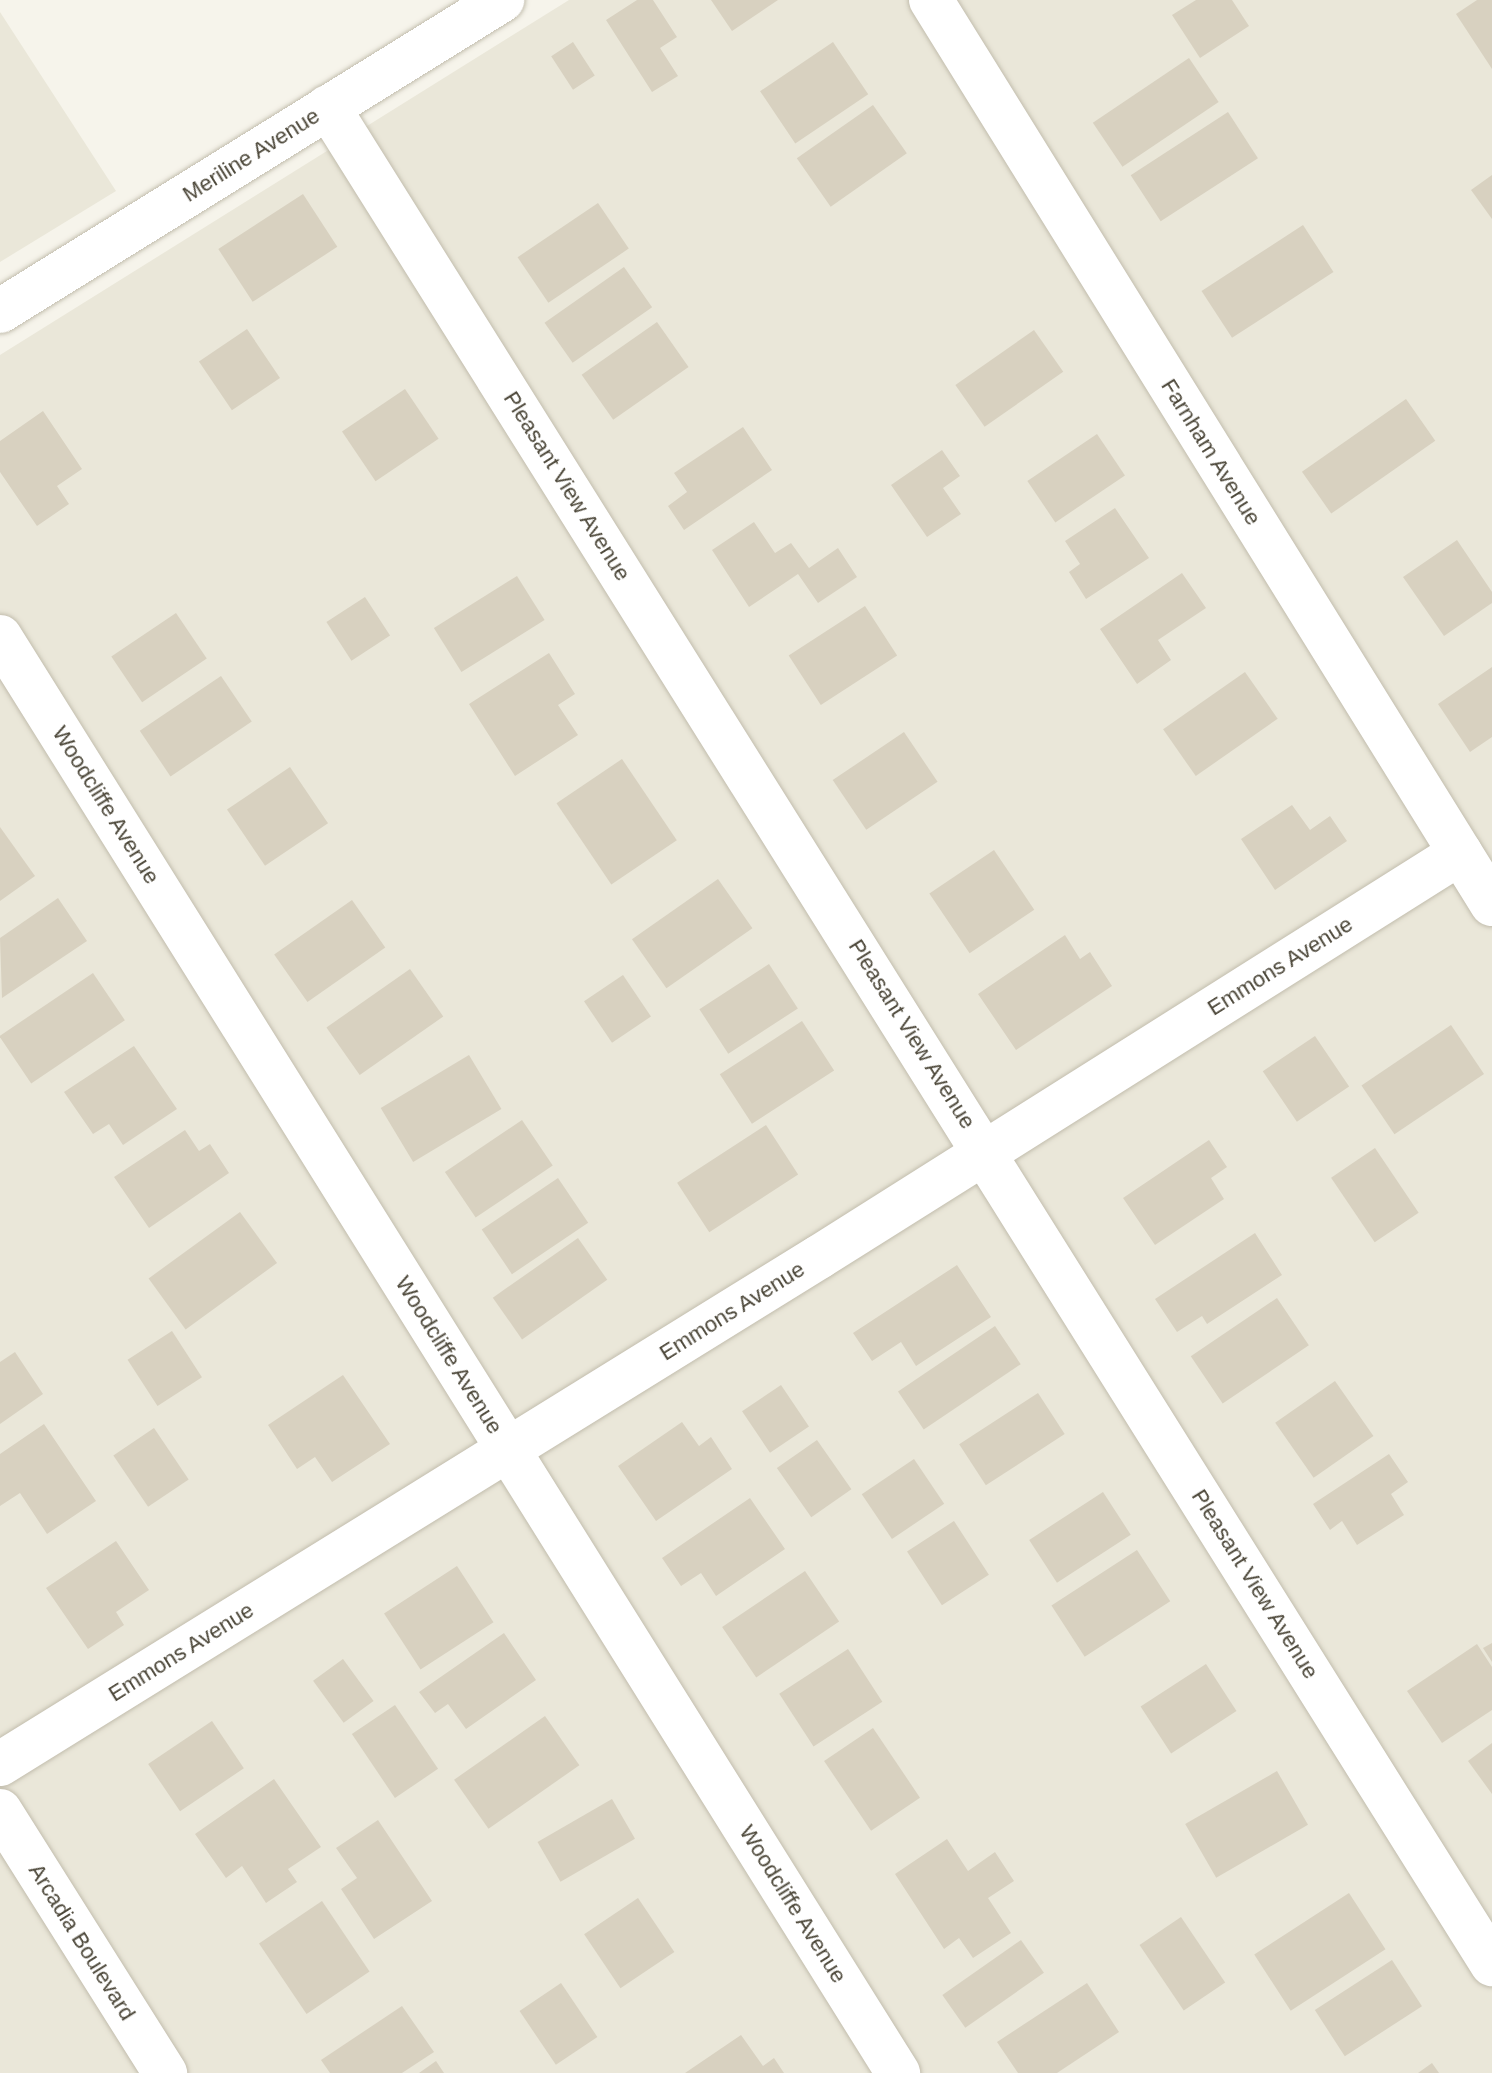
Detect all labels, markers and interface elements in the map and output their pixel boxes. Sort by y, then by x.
street label: Meriline Avenue [177,102,325,208]
street label: Farnham Avenue [1155,374,1267,530]
street label: Pleasant View Avenue [498,386,636,586]
street label: Woodcliffe Avenue [47,721,165,889]
street label: Emmons Avenue [1202,911,1358,1021]
street label: Pleasant View Avenue [843,934,981,1134]
street label: Emmons Avenue [654,1256,810,1366]
street label: Woodcliffe Avenue [390,1271,508,1439]
street label: Pleasant View Avenue [1186,1484,1324,1684]
street label: Emmons Avenue [103,1597,259,1707]
street label: Woodcliffe Avenue [734,1820,852,1988]
street label: Arcadia Boulevard [23,1859,141,2025]

